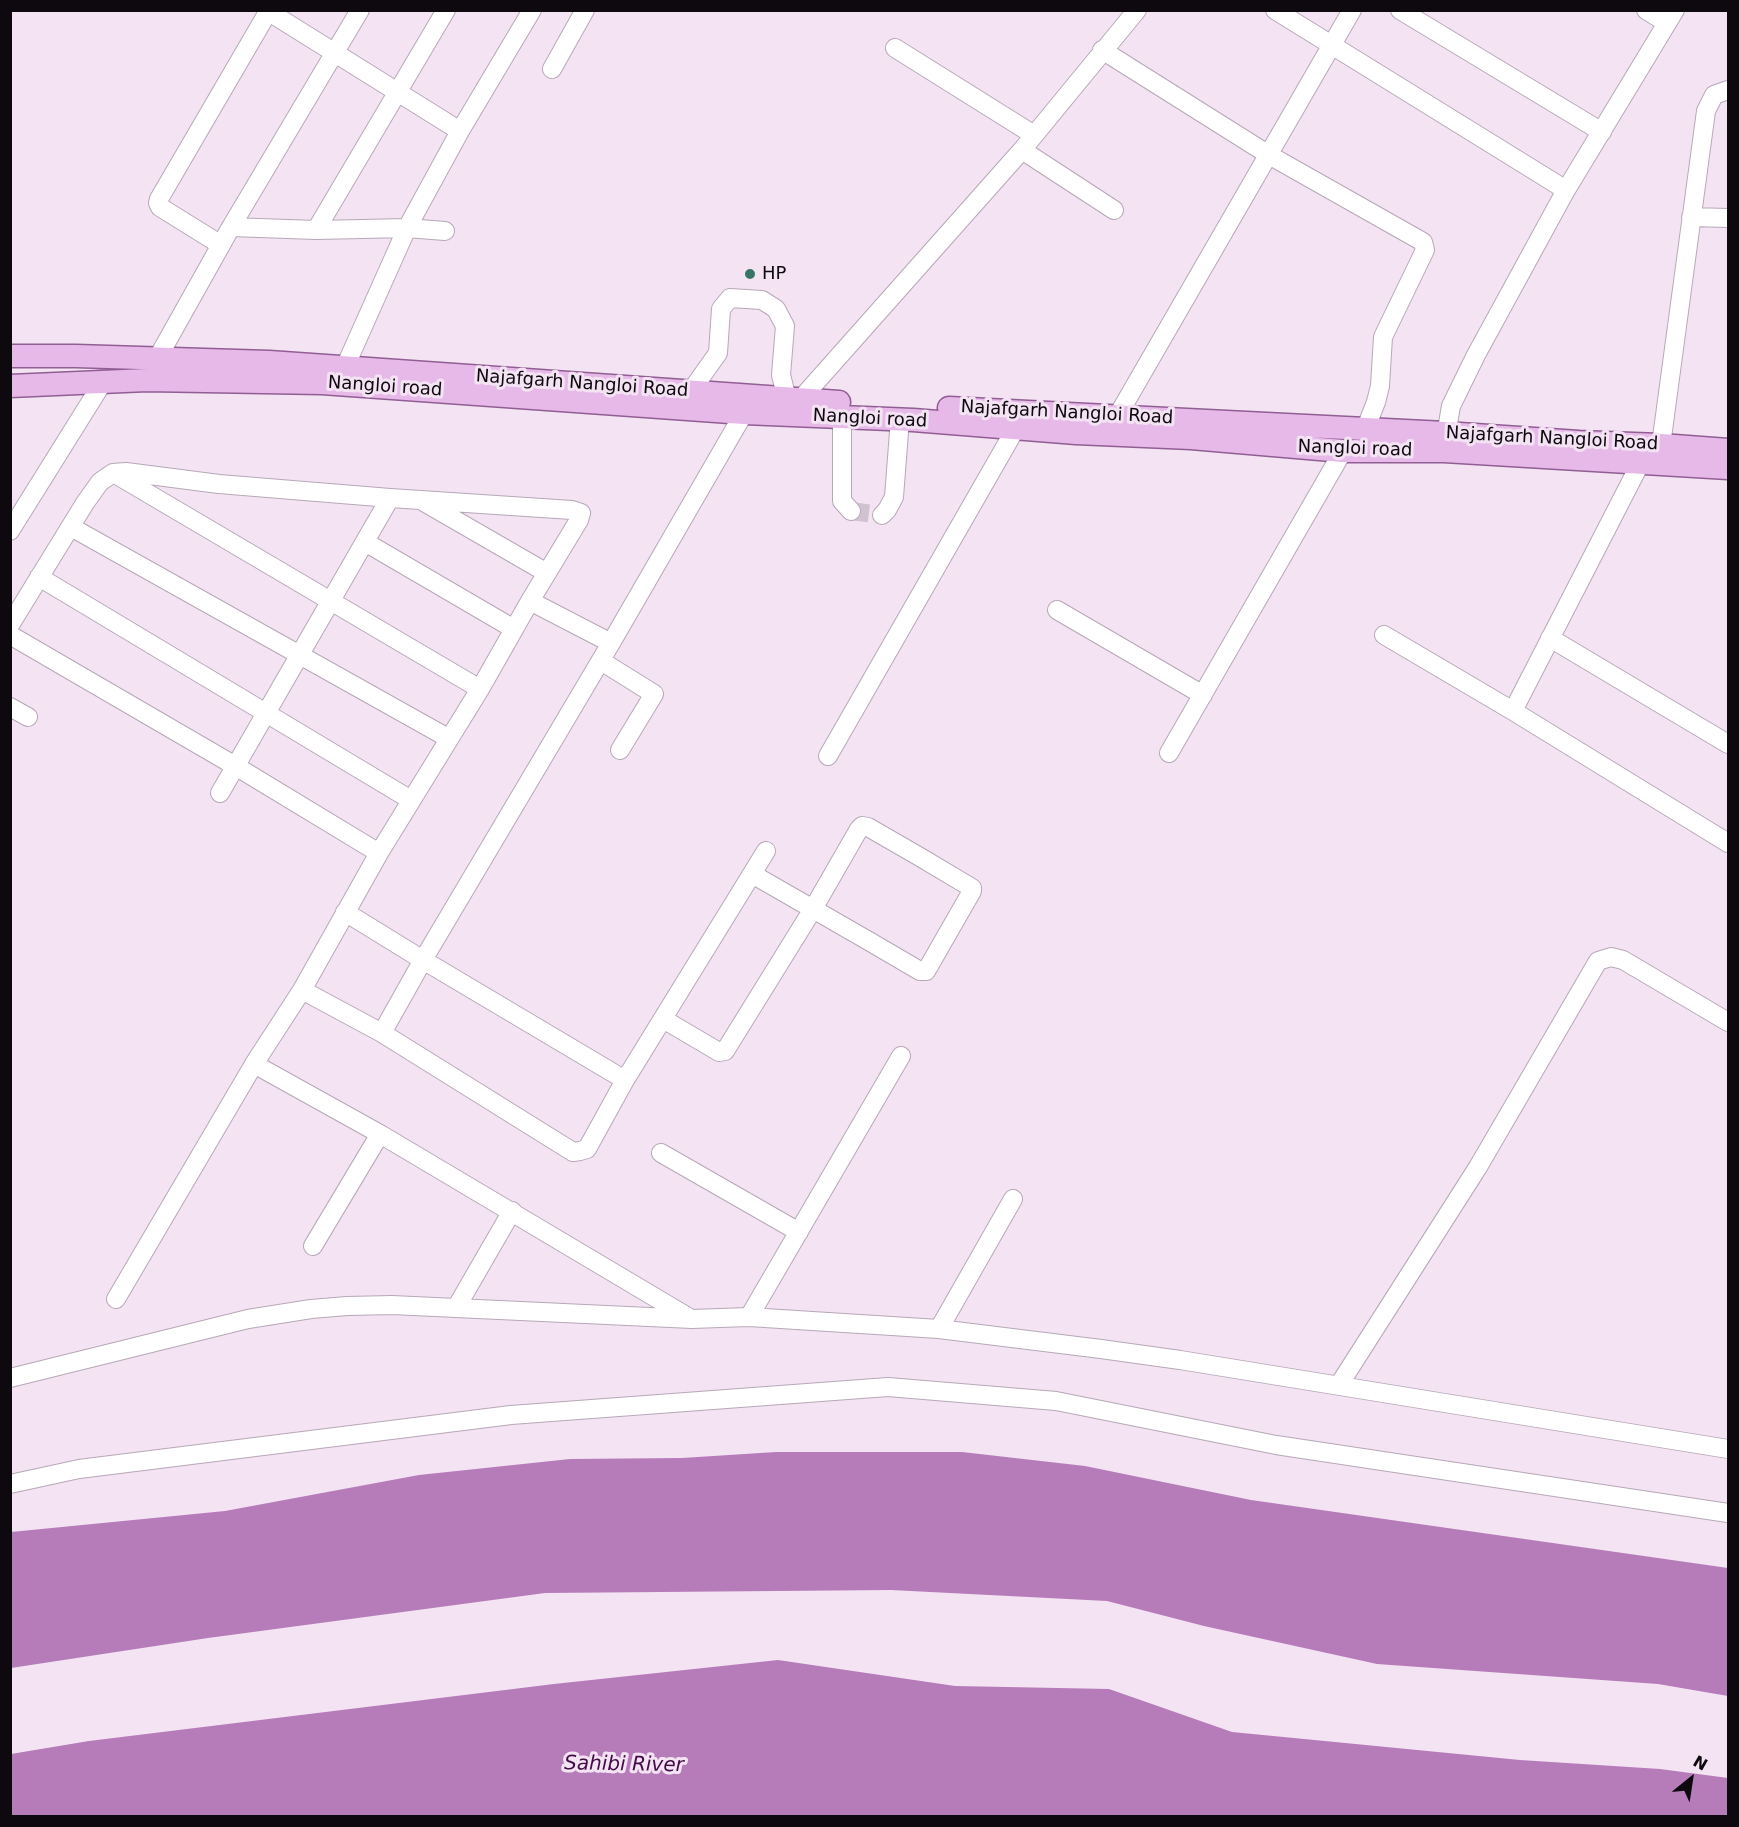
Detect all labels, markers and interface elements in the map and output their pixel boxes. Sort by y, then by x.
place label: HP [762,263,786,285]
marker: HP [743,267,757,281]
street label: Najafgarh Nangloi Road [475,366,689,402]
street label: Nangloi road [327,372,443,402]
street label: Najafgarh Nangloi Road [960,397,1174,429]
street label: Nangloi road [812,405,928,433]
street label: Najafgarh Nangloi Road [1445,423,1659,455]
street label: Nangloi road [1297,436,1413,462]
north arrow [1661,1749,1721,1809]
text: N [1690,1751,1711,1775]
water label: Sahibi River [564,1752,684,1778]

